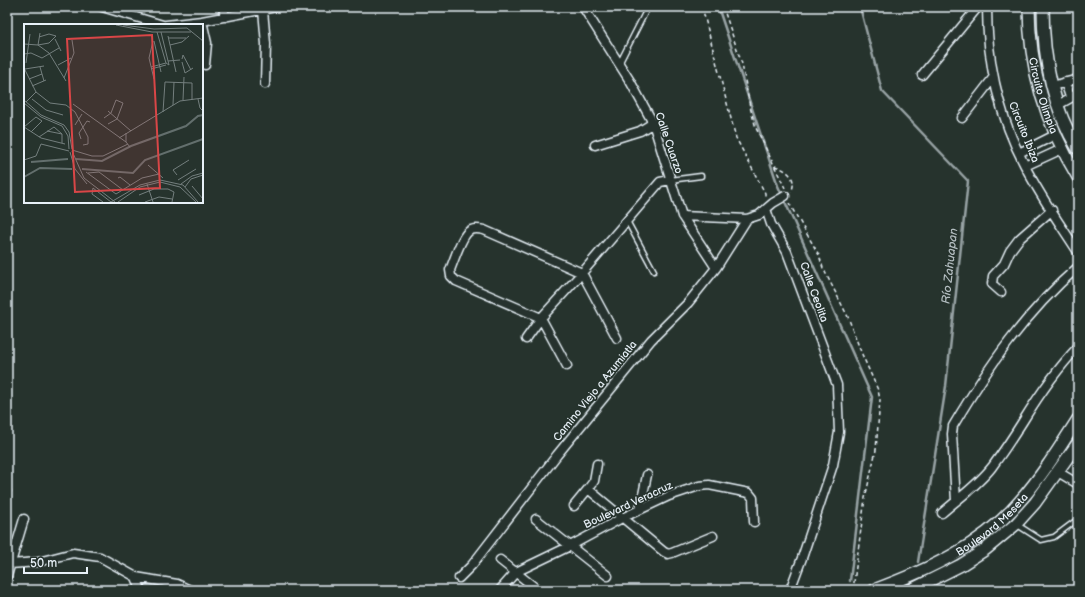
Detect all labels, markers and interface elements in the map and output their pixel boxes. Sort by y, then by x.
inset map [24,24,203,203]
street label: Circuito Olimpia [1027,56,1061,135]
street label: Circuito Ibiza [1006,100,1042,164]
street label: Calle Cuarzo [652,111,686,175]
water label: Río Zahuapan [939,227,961,305]
street label: Calle Ceolita [797,260,831,324]
street label: Camino Viejo a Azumiatla [550,338,640,444]
street label: Boulevard Veracruz [582,478,675,531]
street label: Boulevard Meseta [953,491,1030,558]
scale bar [24,549,87,575]
text: 50 m [30,556,57,571]

